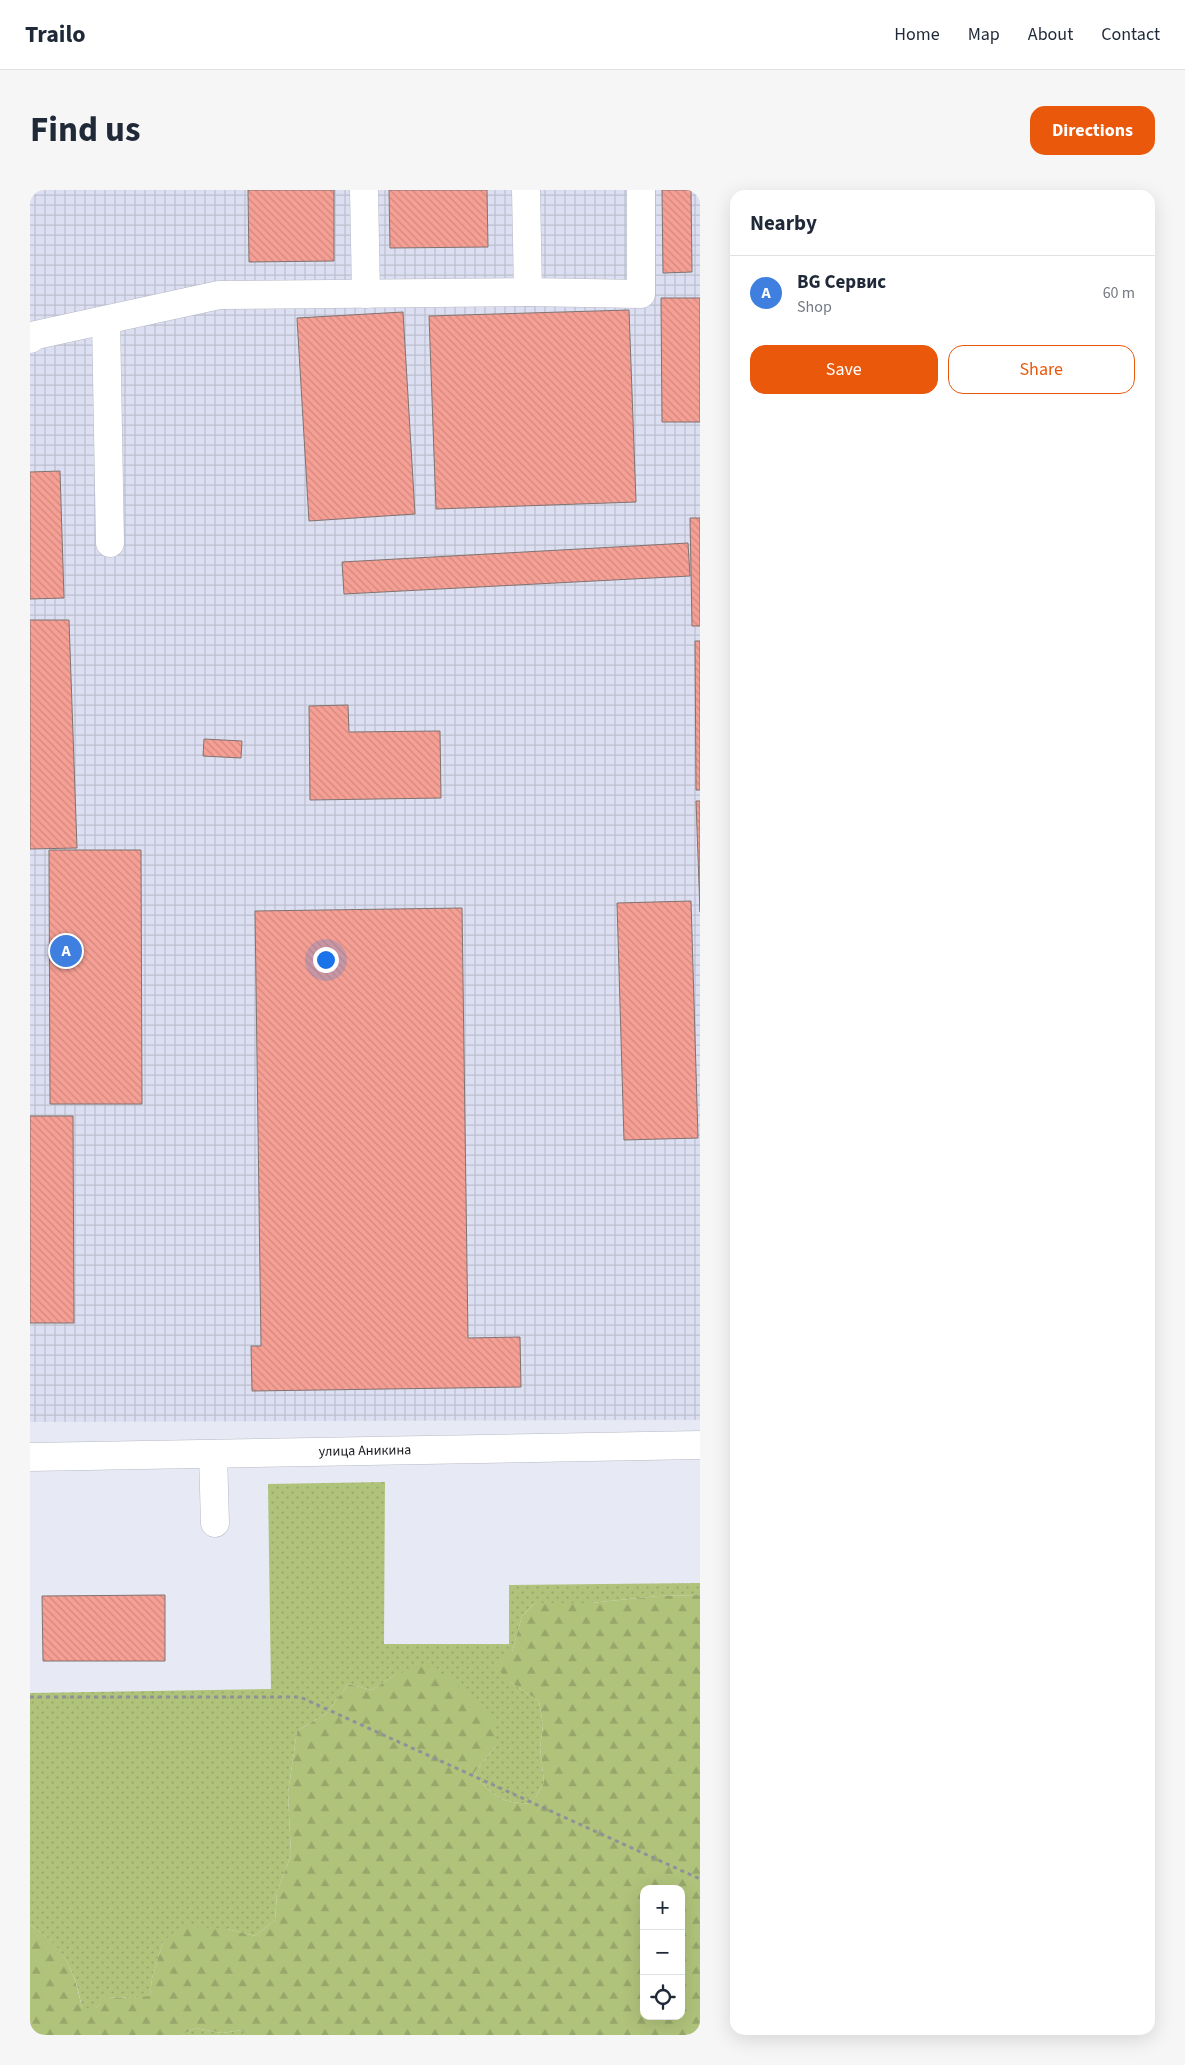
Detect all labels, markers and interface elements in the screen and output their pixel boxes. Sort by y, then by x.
text: Trailo [25,17,86,52]
text: Home [894,22,940,47]
text: Map [968,22,1000,47]
text: About [1028,22,1073,47]
text: Contact [1101,22,1160,47]
text: Find us [30,105,140,155]
button: Directions [1030,106,1155,155]
text: Nearby [750,208,817,238]
text: BG Сервис [797,269,886,296]
text: A [761,282,771,304]
text: 60 m [1103,282,1135,304]
text: Shop [797,296,832,318]
button: Save [750,345,938,394]
button: Share [948,345,1135,394]
pin: A [50,932,82,970]
your location [313,947,339,973]
street label: улица Аникина [318,1440,412,1462]
map controls [640,1885,685,2020]
button: + [640,1885,685,1930]
button: − [640,1930,685,1975]
button: locate [640,1975,685,2020]

